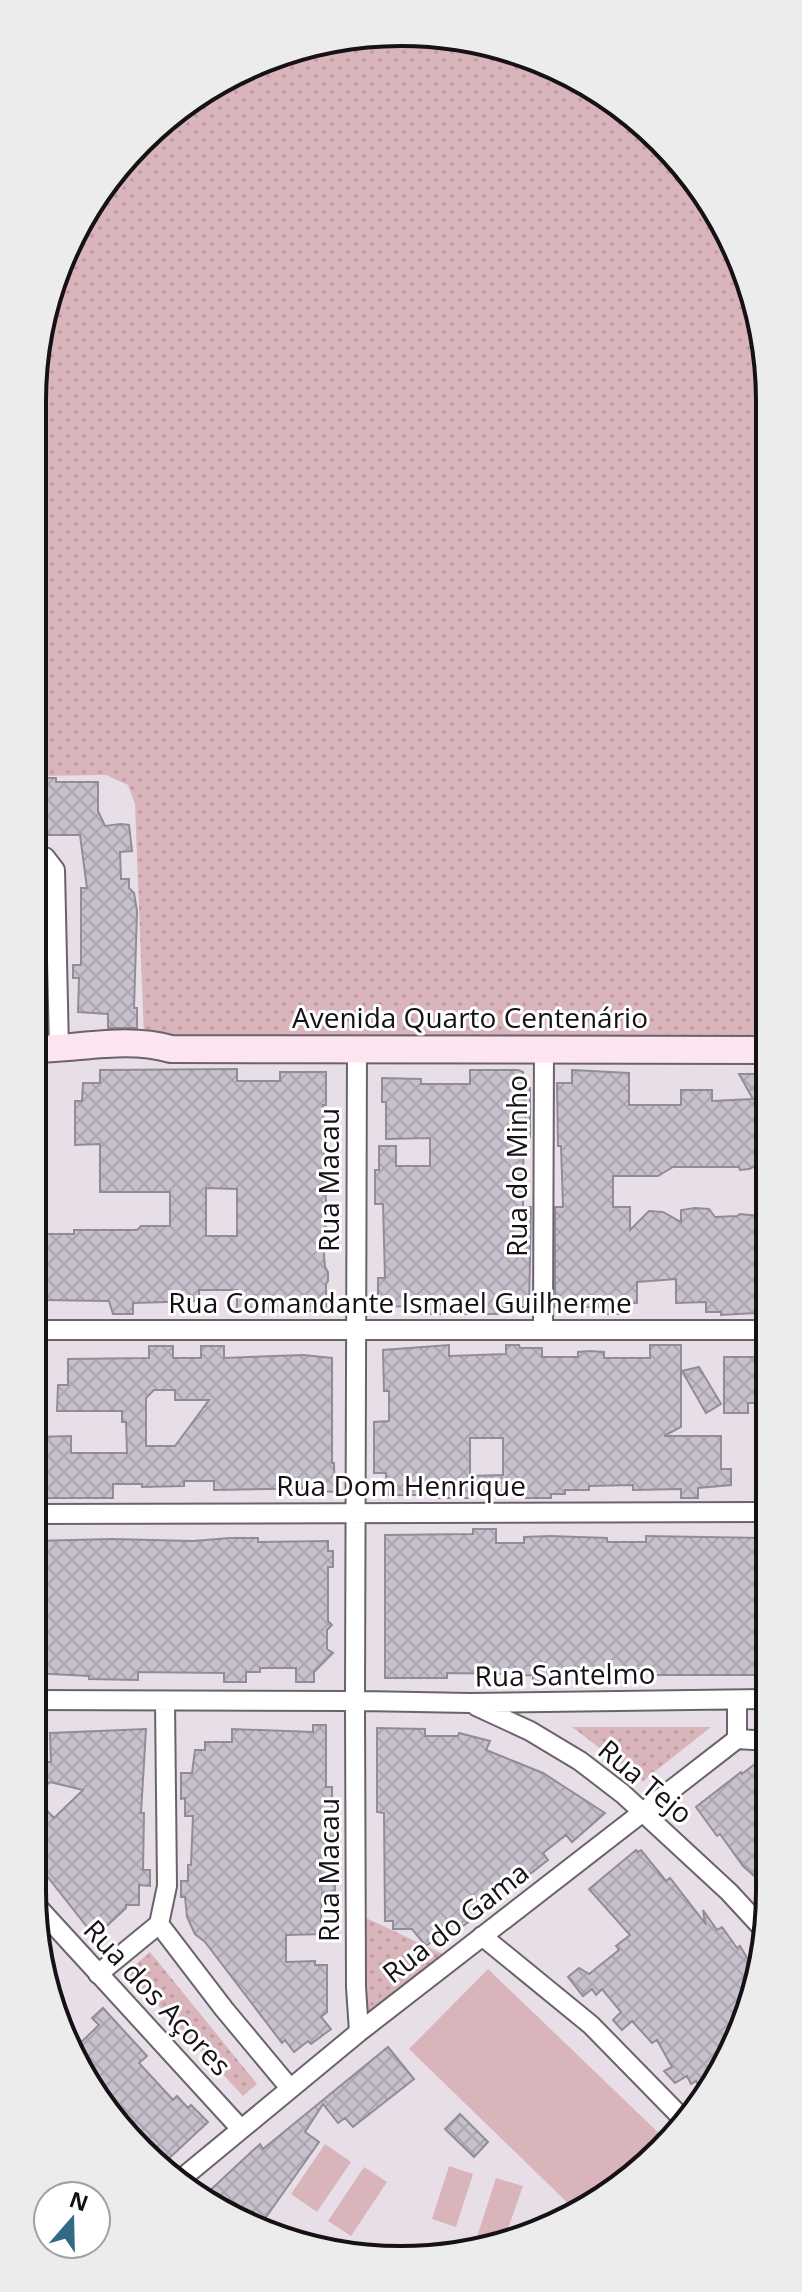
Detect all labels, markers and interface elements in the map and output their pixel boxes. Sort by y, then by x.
street label: Avenida Quarto Centenário [292,998,648,1036]
street label: Rua do Minho [497,1075,535,1257]
street label: Rua Macau [309,1108,347,1252]
street label: Rua Comandante Ismael Guilherme [168,1283,632,1321]
street label: Rua Dom Henrique [276,1466,526,1504]
street label: Rua Santelmo [474,1653,656,1695]
street label: Rua Tejo [591,1730,701,1832]
street label: Rua Macau [309,1798,347,1942]
street label: Rua do Gama [374,1853,536,1991]
street label: Rua dos Açores [76,1911,240,2083]
north arrow [32,2180,112,2260]
text: N [66,2183,93,2217]

